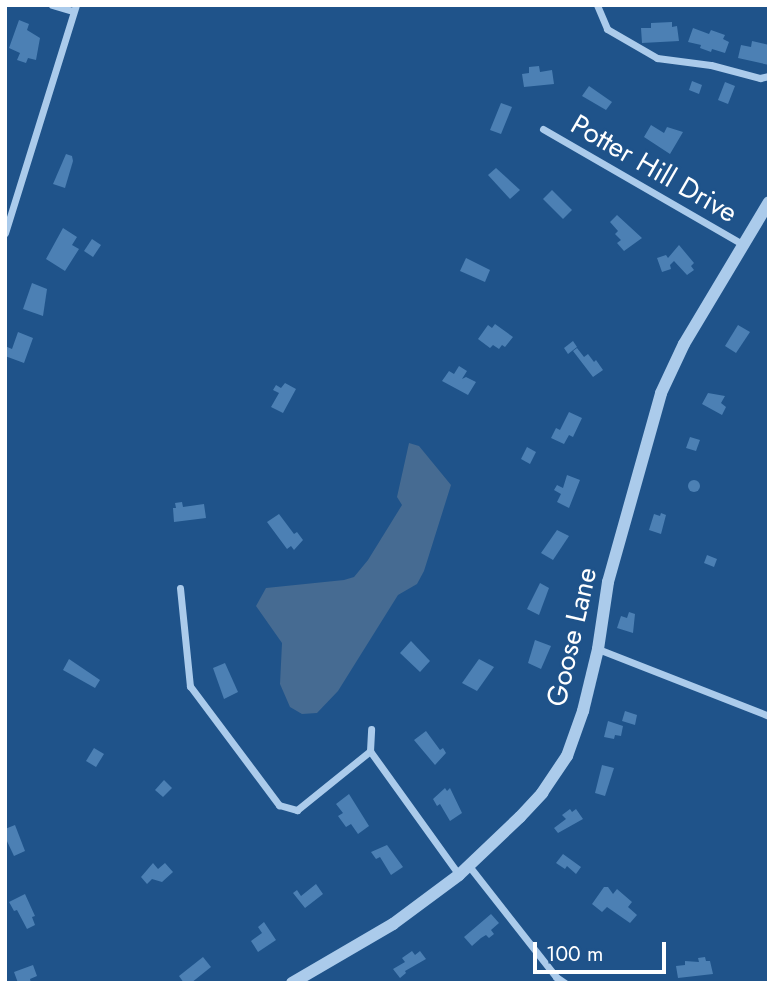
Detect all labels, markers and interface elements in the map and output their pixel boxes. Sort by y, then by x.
street label: Potter Hill Drive [565,108,743,230]
street label: Goose Lane [540,564,604,710]
scale bar [536,928,669,972]
text: 100 m [546,939,603,969]

